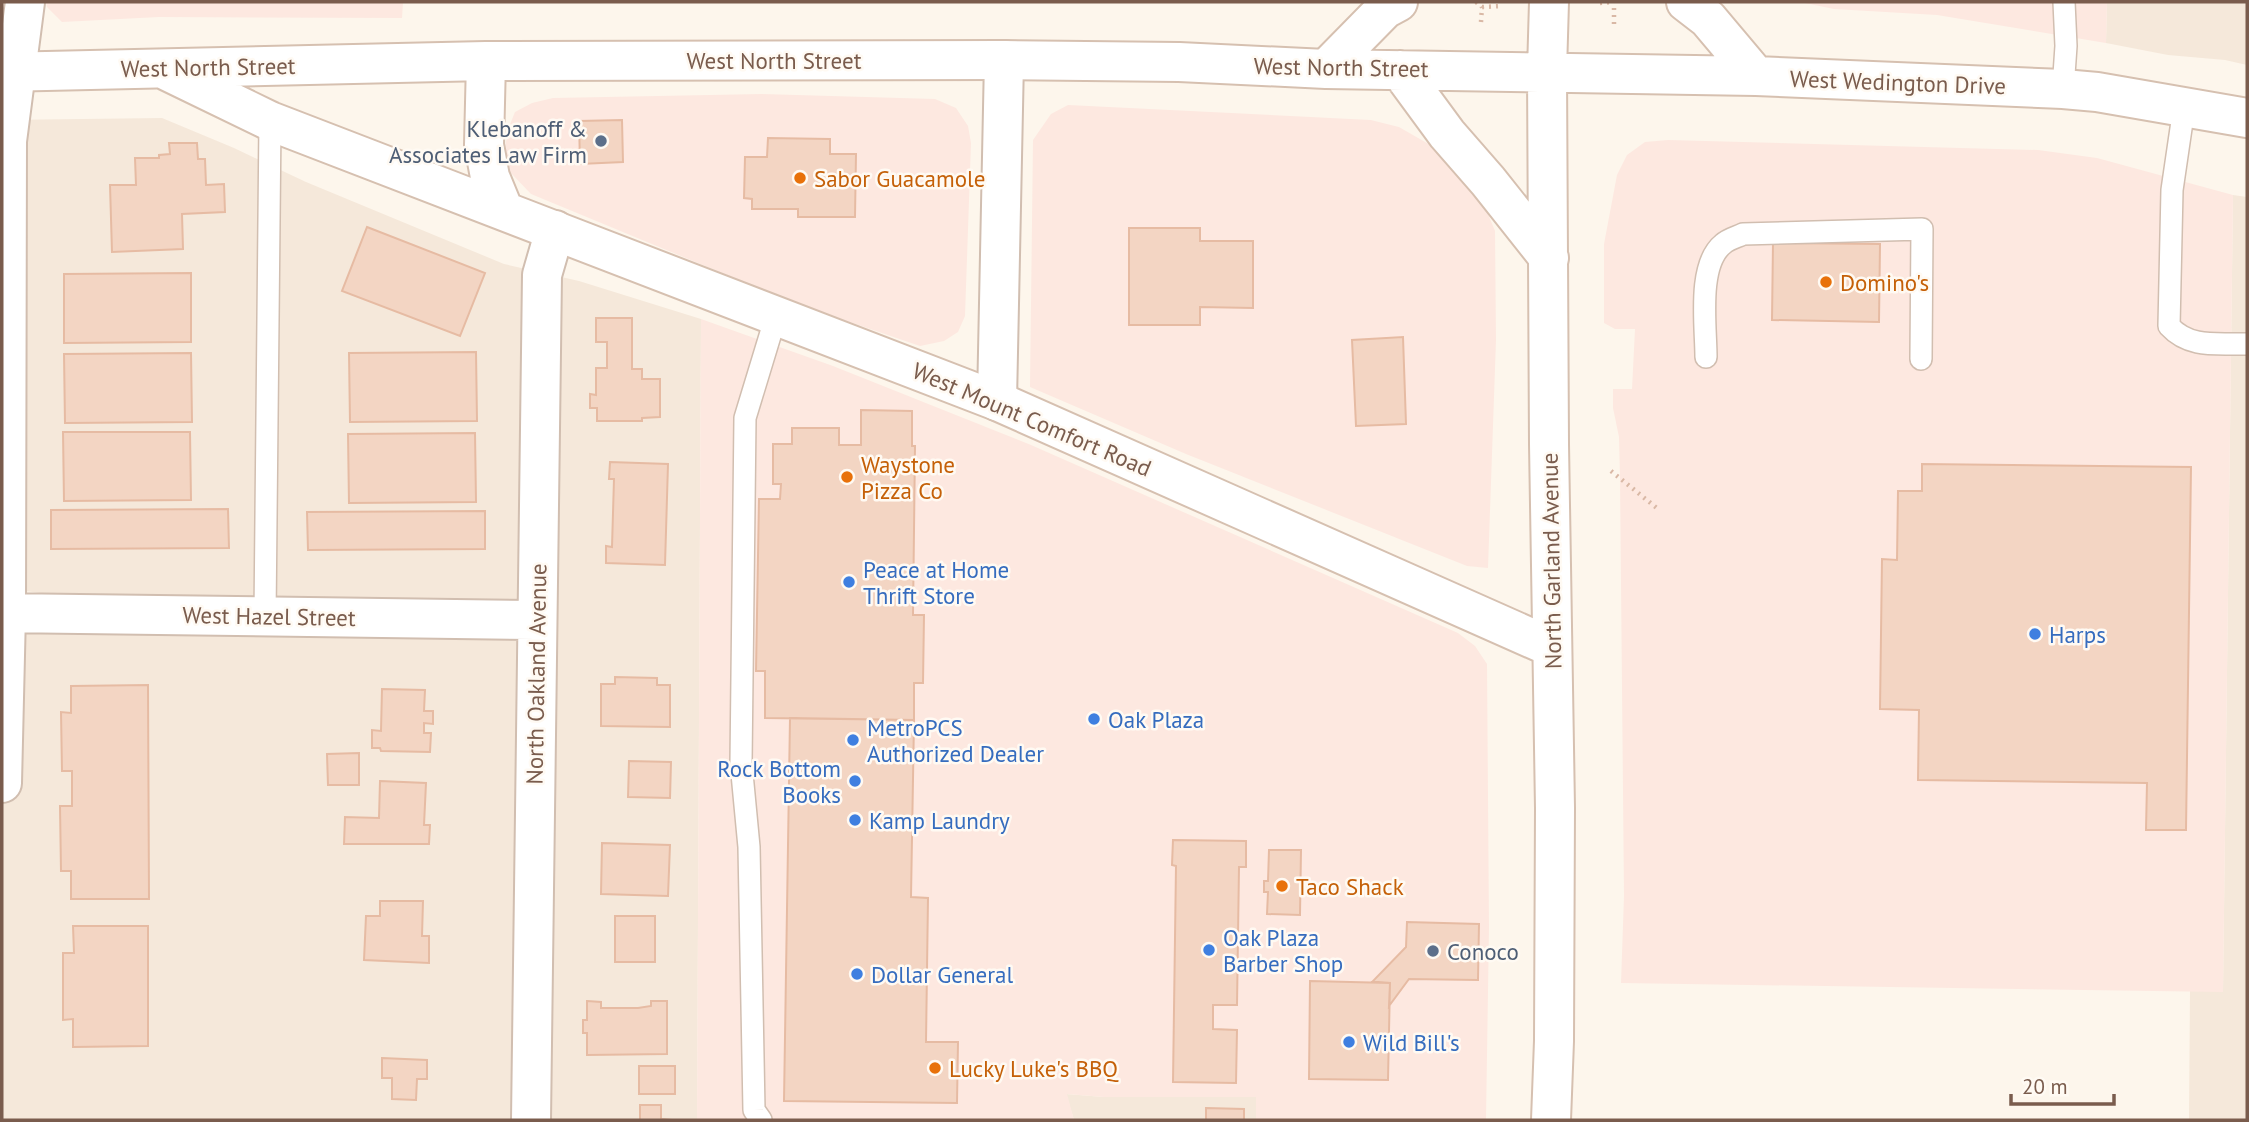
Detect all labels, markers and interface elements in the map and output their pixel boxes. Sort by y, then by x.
street label: West North Street [687,46,862,75]
street label: West North Street [120,51,296,83]
street label: West North Street [1253,51,1429,83]
street label: West Wedington Drive [1789,64,2007,100]
place label: Klebanoff & Associates Law Firm [389,114,587,169]
marker: Klebanoff & Associates Law Firm [593,133,609,149]
place label: Sabor Guacamole [814,164,985,193]
marker: Sabor Guacamole [792,170,808,186]
place label: Domino's [1840,268,1929,297]
marker: Domino's [1818,274,1834,290]
street label: West Mount Comfort Road [908,356,1156,482]
place label: Waystone Pizza Co [861,450,955,505]
street label: North Garland Avenue [1535,453,1567,669]
marker: Waystone Pizza Co [839,469,855,485]
place label: Peace at Home Thrift Store [863,555,1009,610]
street label: North Oakland Avenue [520,563,552,785]
marker: Peace at Home Thrift Store [841,574,857,590]
street label: West Hazel Street [182,600,356,632]
place label: Harps [2049,620,2106,649]
marker: Harps [2027,626,2043,642]
place label: Oak Plaza [1108,705,1204,734]
marker: Oak Plaza [1086,711,1102,727]
place label: MetroPCS Authorized Dealer [867,713,1044,768]
marker: MetroPCS Authorized Dealer [845,732,861,748]
place label: Rock Bottom Books [717,754,841,809]
marker: Rock Bottom Books [847,773,863,789]
place label: Kamp Laundry [869,806,1010,835]
marker: Kamp Laundry [847,812,863,828]
place label: Taco Shack [1296,872,1404,901]
marker: Taco Shack [1274,878,1290,894]
place label: Oak Plaza Barber Shop [1223,923,1343,978]
place label: Conoco [1447,937,1519,966]
marker: Oak Plaza Barber Shop [1201,942,1217,958]
marker: Conoco [1425,943,1441,959]
place label: Dollar General [871,960,1013,989]
marker: Dollar General [849,966,865,982]
place label: Wild Bill's [1363,1028,1460,1057]
marker: Wild Bill's [1341,1034,1357,1050]
place label: Lucky Luke's BBQ [949,1054,1119,1083]
marker: Lucky Luke's BBQ [927,1060,943,1076]
scale bar [2011,1062,2114,1106]
text: 20 m [2022,1073,2068,1100]

